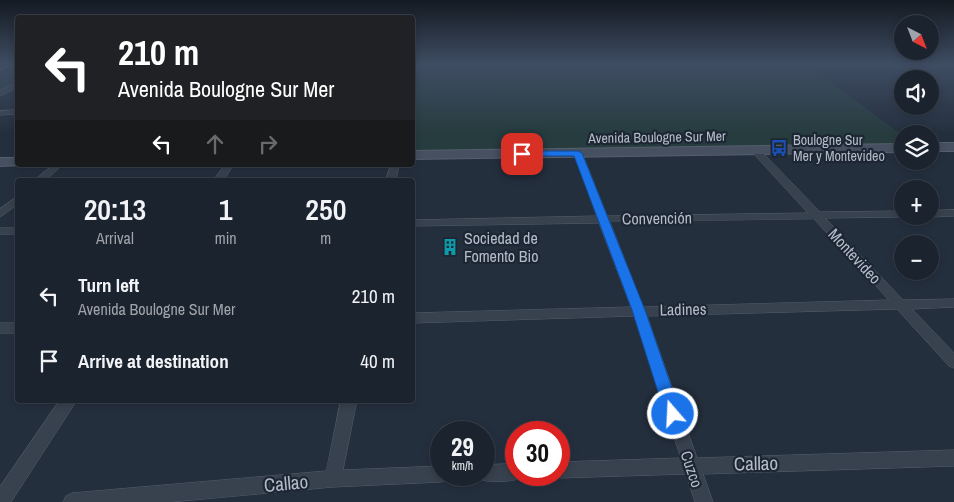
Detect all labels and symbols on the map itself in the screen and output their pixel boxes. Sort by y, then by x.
north arrow [894,15,939,60]
street label: Avenida Boulogne Sur Mer [587,127,726,147]
place label: Boulogne Sur Mer y Montevideo [793,131,885,165]
pin [501,133,543,175]
bus stop icon: Boulogne Sur Mer y Montevideo [769,138,789,158]
street label: Convención [622,206,692,230]
street label: Montevideo [824,223,886,289]
place label: Sociedad de Fomento Bio [464,227,538,267]
building icon: Sociedad de Fomento Bio [440,237,460,257]
street label: Ladines [659,298,707,320]
position arrow [646,387,698,439]
speed limit sign: 30 [505,421,570,486]
street label: Cuzco [676,448,708,490]
street label: Callao [734,450,778,476]
street label: Callao [263,468,309,498]

